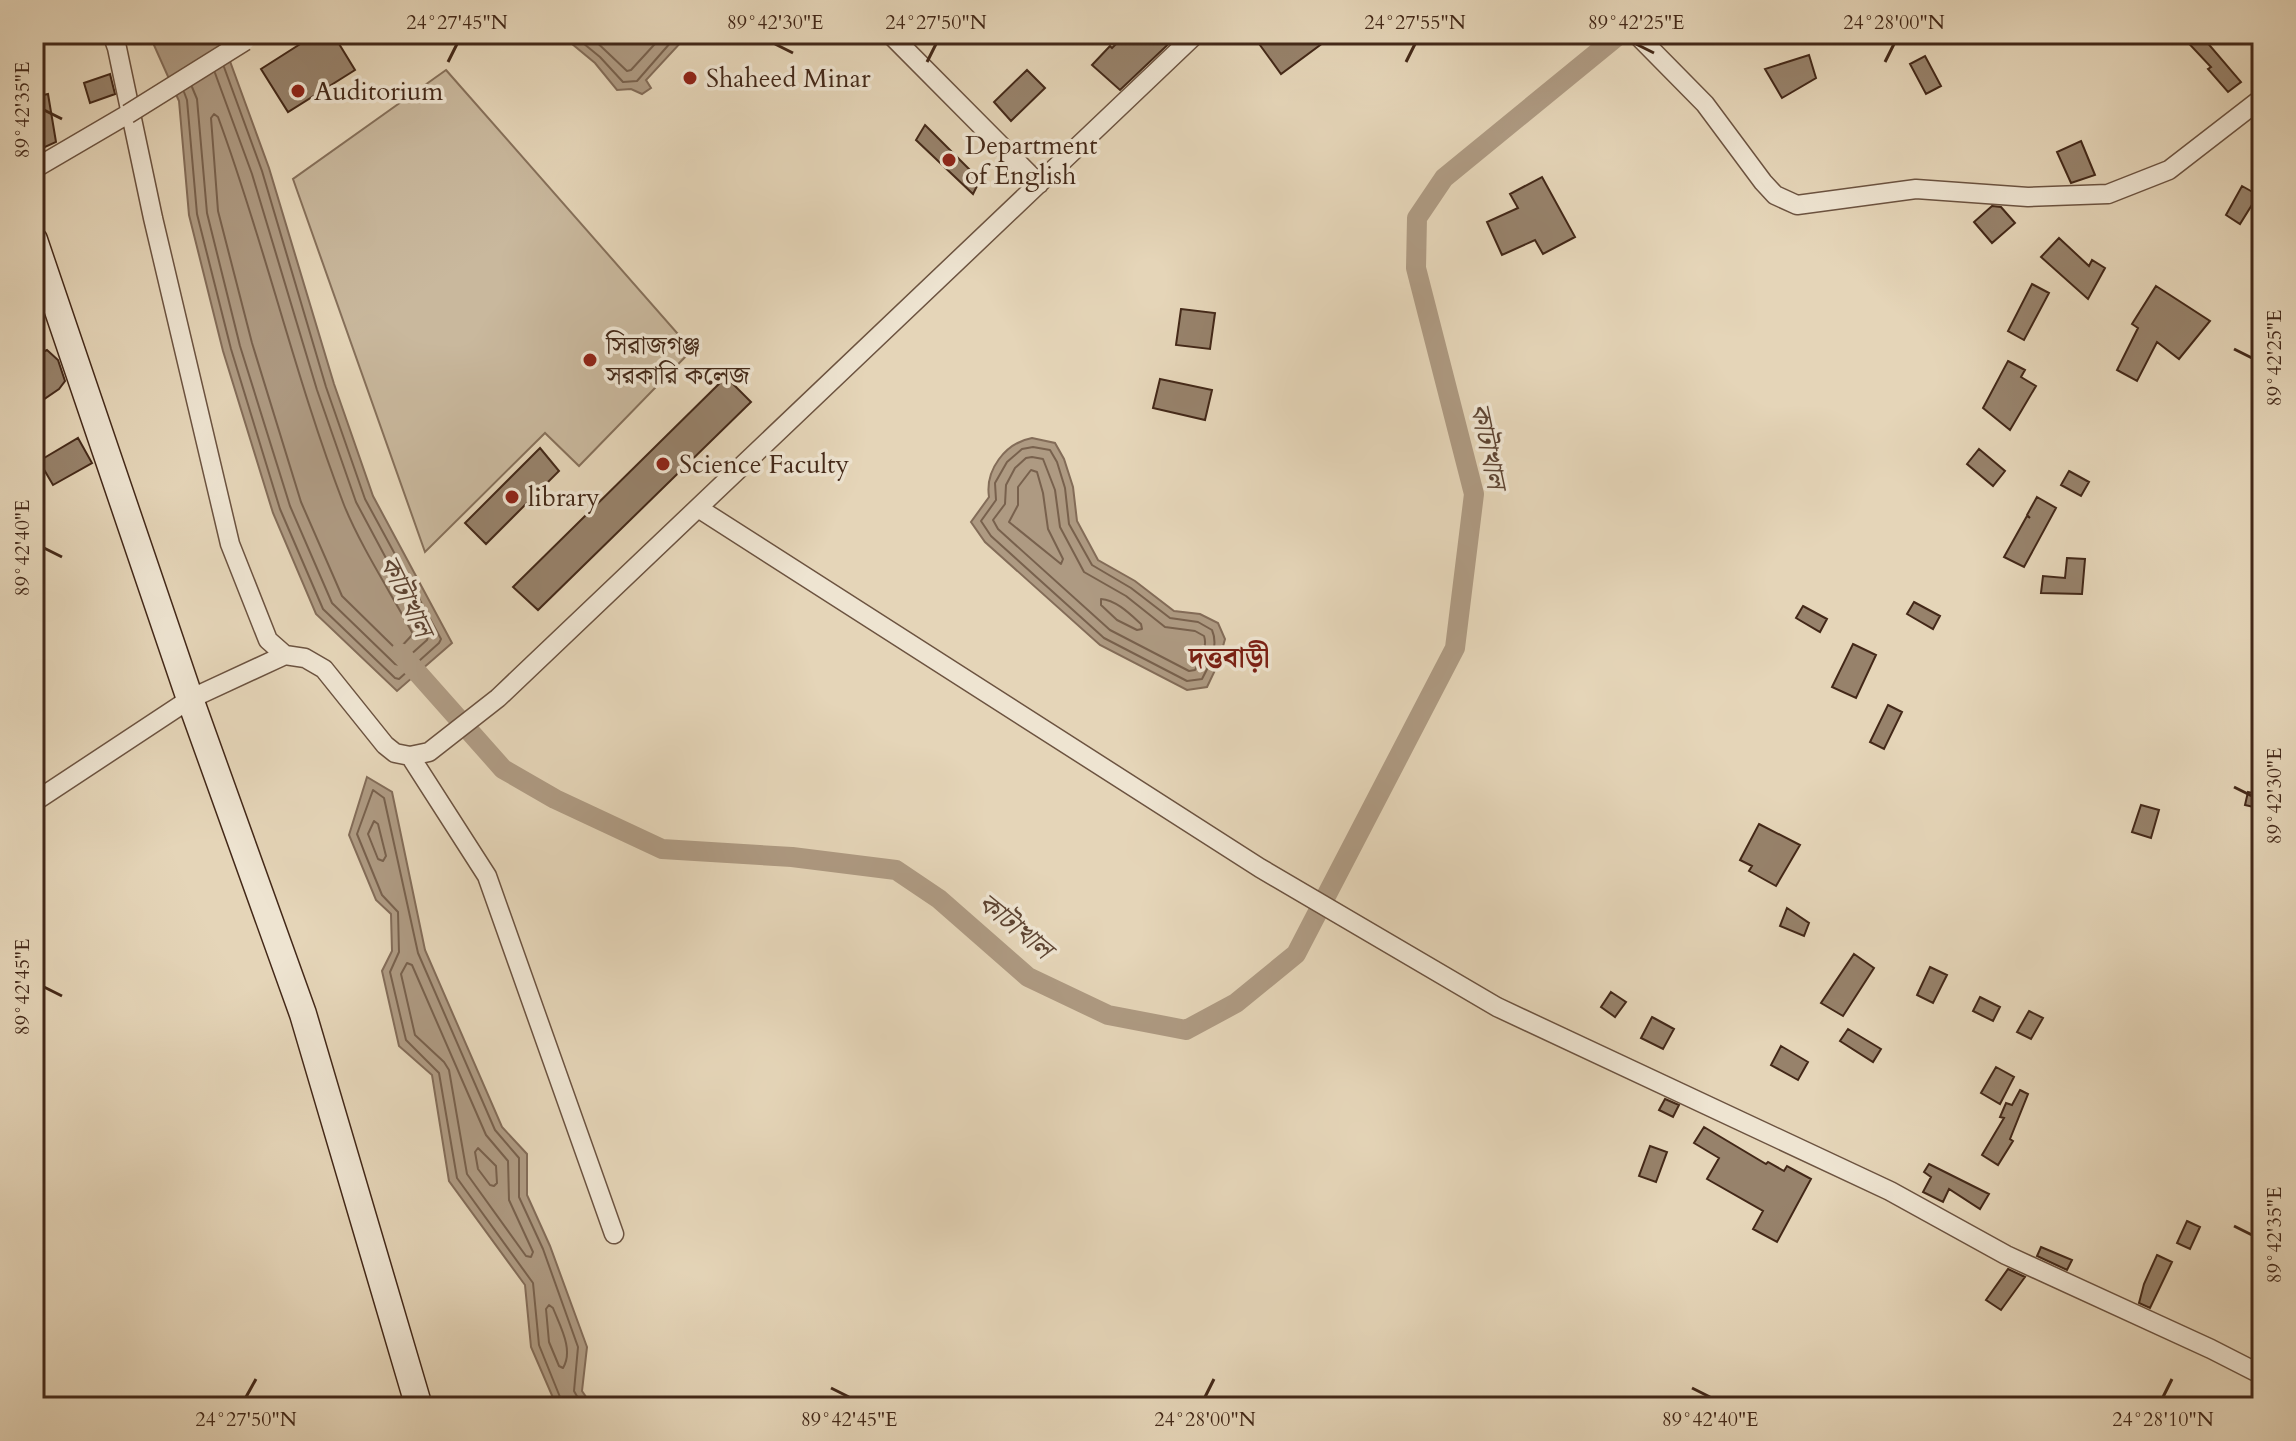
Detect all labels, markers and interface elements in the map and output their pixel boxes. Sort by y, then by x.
text: 24°27'45"N [406,9,508,36]
text: 89°42'30"E [727,9,823,36]
text: 24°27'50"N [885,9,987,36]
text: 24°27'55"N [1364,9,1466,36]
text: 89°42'25"E [1588,9,1684,36]
text: 24°28'00"N [1843,9,1945,36]
place label: Shaheed Minar [706,61,871,96]
text: 89°42'35"E [9,62,36,158]
marker: Shaheed Minar [681,69,699,87]
place label: Auditorium [314,74,443,109]
marker: Auditorium [289,82,307,100]
place label: Department of English [965,128,1098,193]
marker: Department of English [940,151,958,169]
text: 89°42'25"E [2261,310,2288,406]
place label: সিরাজগঞ্জ সরকারি কলেজ [605,328,751,393]
marker: সিরাজগঞ্জ সরকারি কলেজ [581,351,599,369]
water label: কাটাখাল [1460,400,1517,498]
place label: Science Faculty [679,447,849,482]
marker: Science Faculty [654,455,672,473]
place label: library [528,480,600,515]
marker: library [503,488,521,506]
text: 89°42'40"E [9,500,36,596]
water label: কাটাখাল [370,549,444,648]
district label: দত্তবাড়ী [1187,639,1270,677]
text: 89°42'30"E [2261,748,2288,844]
water label: কাটাখাল [970,884,1065,971]
text: 89°42'45"E [9,939,36,1035]
text: 89°42'35"E [2261,1187,2288,1283]
text: 24°27'50"N [195,1406,297,1433]
text: 89°42'45"E [801,1406,897,1433]
text: 24°28'00"N [1154,1406,1256,1433]
text: 89°42'40"E [1662,1406,1758,1433]
text: 24°28'10"N [2112,1406,2214,1433]

